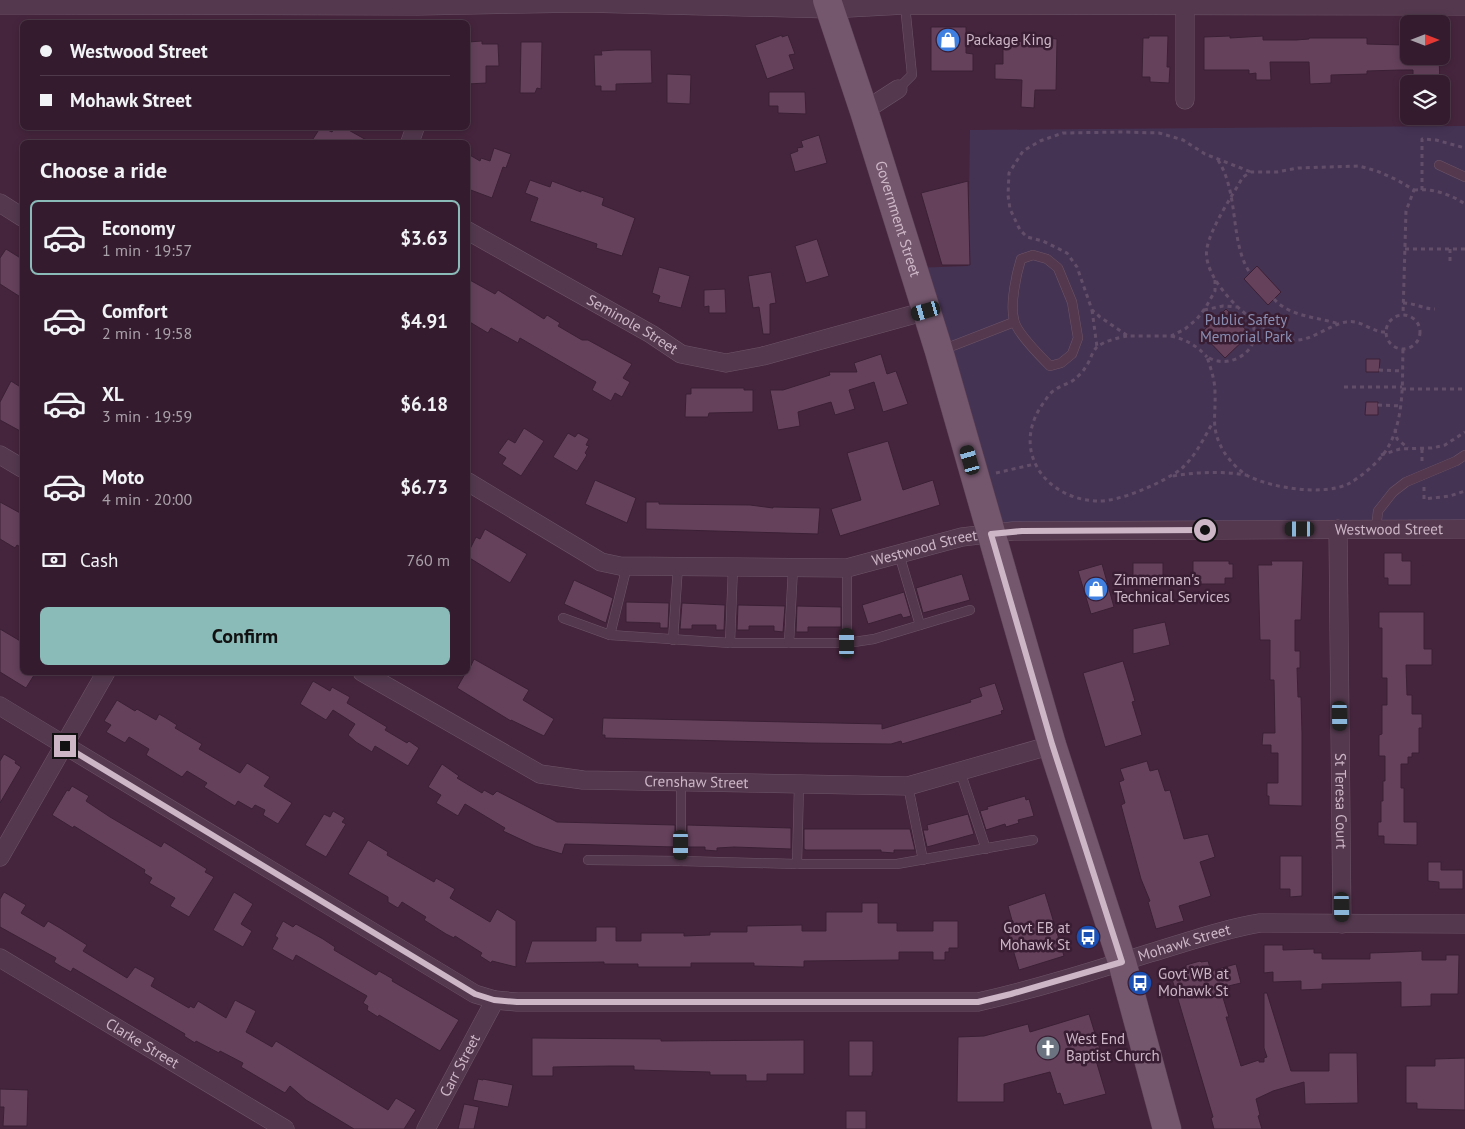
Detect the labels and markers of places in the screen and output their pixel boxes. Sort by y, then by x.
shop icon: Package King [935,27,961,53]
place label: Package King [966,30,1052,49]
place label: Zimmerman's Technical Services [1114,570,1230,606]
shop icon: Zimmerman's Technical Services [1083,576,1109,602]
place label: Govt EB at Mohawk St [1000,918,1070,954]
bus stop icon: Govt EB at Mohawk St [1075,924,1101,950]
place label: Govt WB at Mohawk St [1158,964,1229,1000]
bus stop icon: Govt WB at Mohawk St [1127,970,1153,996]
place label: West End Baptist Church [1066,1029,1160,1065]
church icon: West End Baptist Church [1035,1035,1061,1061]

